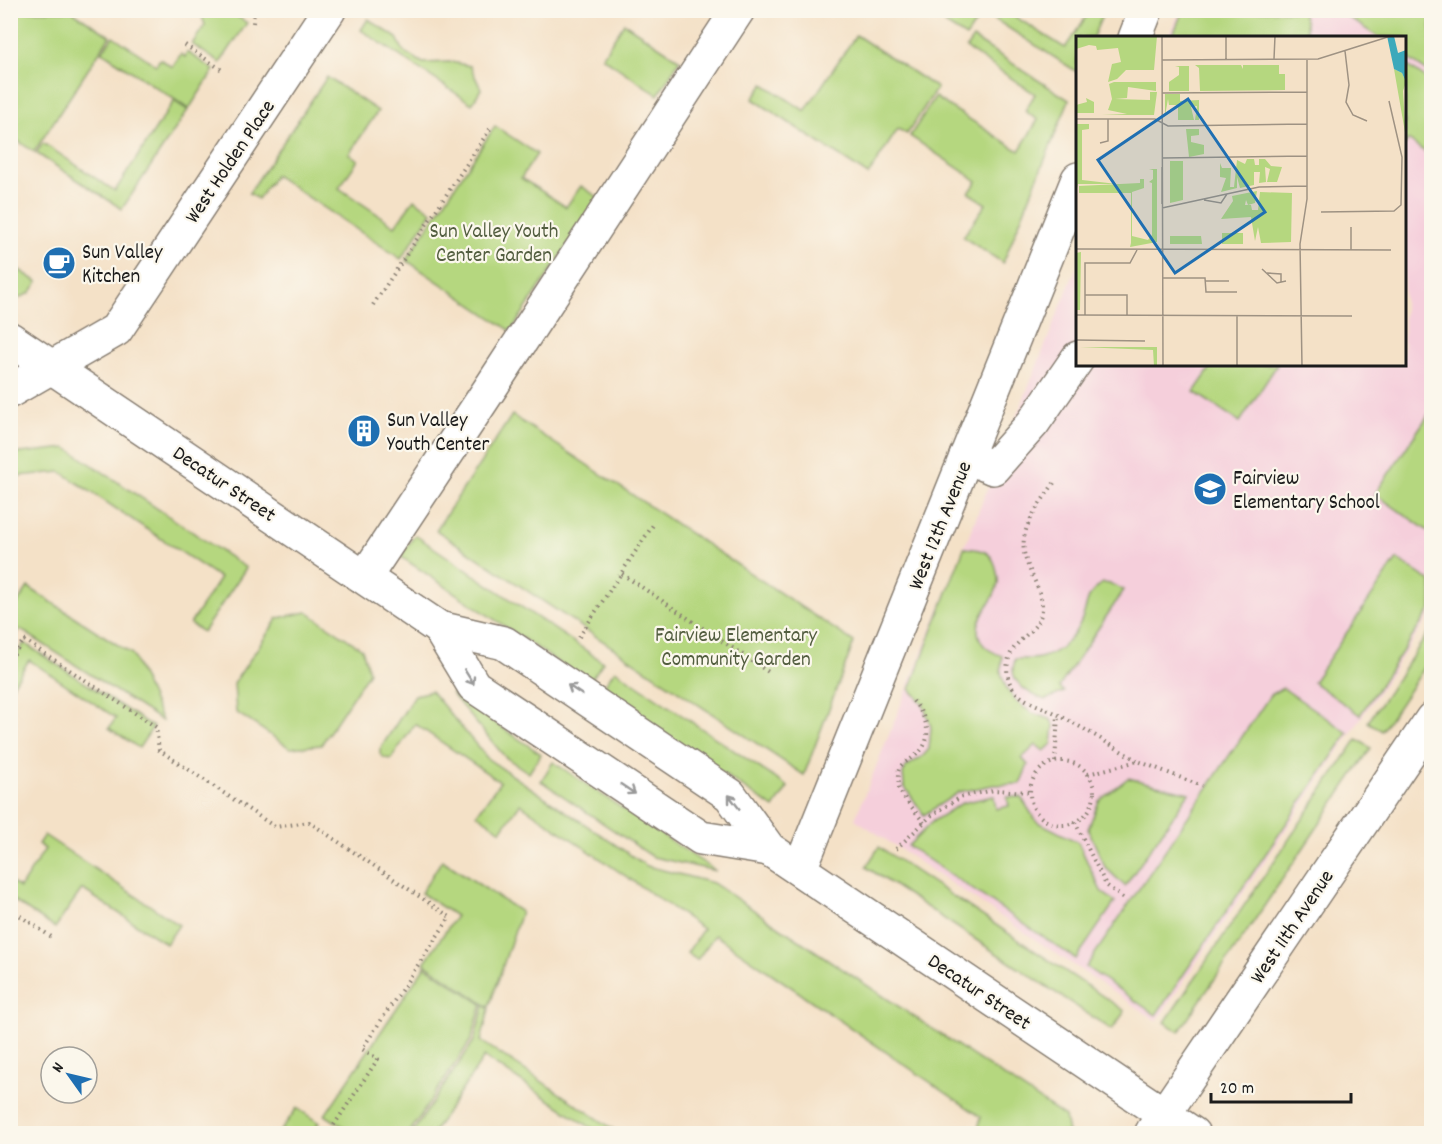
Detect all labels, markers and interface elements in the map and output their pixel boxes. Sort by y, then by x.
inset map [1076,36,1406,366]
street label: West Holden Place [179,95,284,231]
park label: Sun Valley Youth Center Garden [430,218,558,272]
place label: Sun Valley Kitchen [82,239,163,293]
cafe icon: Sun Valley Kitchen [41,245,77,281]
place label: Sun Valley Youth Center [387,407,490,461]
building icon: Sun Valley Youth Center [346,413,382,449]
street label: Decatur Street [166,440,281,531]
street label: West 12th Avenue [902,457,981,595]
place label: Fairview Elementary School [1233,465,1380,519]
school or university icon: Fairview Elementary School [1192,471,1228,507]
park label: Fairview Elementary Community Garden [655,622,818,676]
one-way arrow [463,669,476,686]
one-way arrow [566,684,583,697]
one-way arrow [619,783,636,795]
one-way arrow [728,794,741,810]
street label: West 11th Avenue [1244,865,1343,991]
street label: Decatur Street [921,948,1036,1039]
north arrow [39,1045,99,1105]
text: N [47,1058,70,1078]
scale bar [1211,1066,1350,1104]
text: 20 m [1220,1077,1254,1102]

